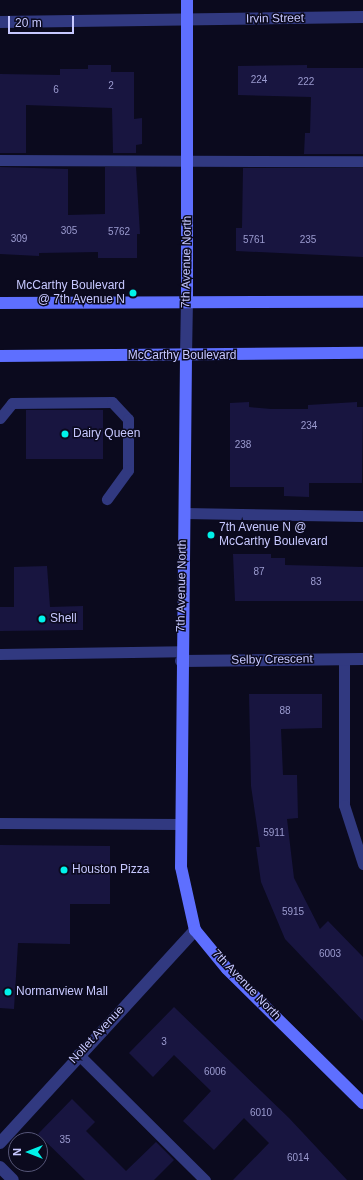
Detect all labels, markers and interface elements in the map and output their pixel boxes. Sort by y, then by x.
scale bar [10,8,76,34]
street label: Irvin Street [246,11,304,27]
text: 20 m [15,16,42,30]
house number: 224 [251,74,267,86]
house number: 222 [298,76,314,88]
house number: 2 [108,80,114,92]
house number: 6 [53,84,59,96]
street label: 7th Avenue North [179,215,195,309]
house number: 305 [61,225,77,237]
house number: 5762 [108,226,130,238]
house number: 309 [11,233,27,245]
house number: 5761 [243,234,265,246]
house number: 235 [300,234,316,246]
place label: McCarthy Boulevard @ 7th Avenue N [16,279,125,307]
marker: McCarthy Boulevard @ 7th Avenue N [128,288,138,298]
street label: McCarthy Boulevard [128,349,236,363]
house number: 234 [301,420,317,432]
place label: Dairy Queen [73,427,140,441]
marker: Dairy Queen [60,429,70,439]
house number: 238 [235,439,251,451]
place label: 7th Avenue N @ McCarthy Boulevard [219,521,328,549]
marker: 7th Avenue N @ McCarthy Boulevard [206,530,216,540]
street label: 7th Avenue North [174,539,190,633]
house number: 87 [253,566,265,578]
house number: 83 [310,576,322,588]
place label: Shell [50,612,77,626]
marker: Shell [37,614,47,624]
street label: Selby Crescent [231,652,313,668]
house number: 88 [279,705,291,717]
house number: 5911 [263,827,285,839]
place label: Houston Pizza [72,863,149,877]
marker: Houston Pizza [59,865,69,875]
house number: 5915 [282,906,304,918]
street label: 7th Avenue North [208,946,284,1024]
house number: 6003 [319,948,341,960]
place label: Normanview Mall [16,985,108,999]
marker: Normanview Mall [3,987,13,997]
street label: Nollet Avenue [66,1003,128,1067]
house number: 3 [161,1036,167,1048]
house number: 6006 [204,1066,226,1078]
house number: 6010 [250,1107,272,1119]
north arrow [8,1132,48,1172]
house number: 35 [59,1134,71,1146]
text: N [11,1148,23,1156]
house number: 6014 [287,1152,309,1164]

